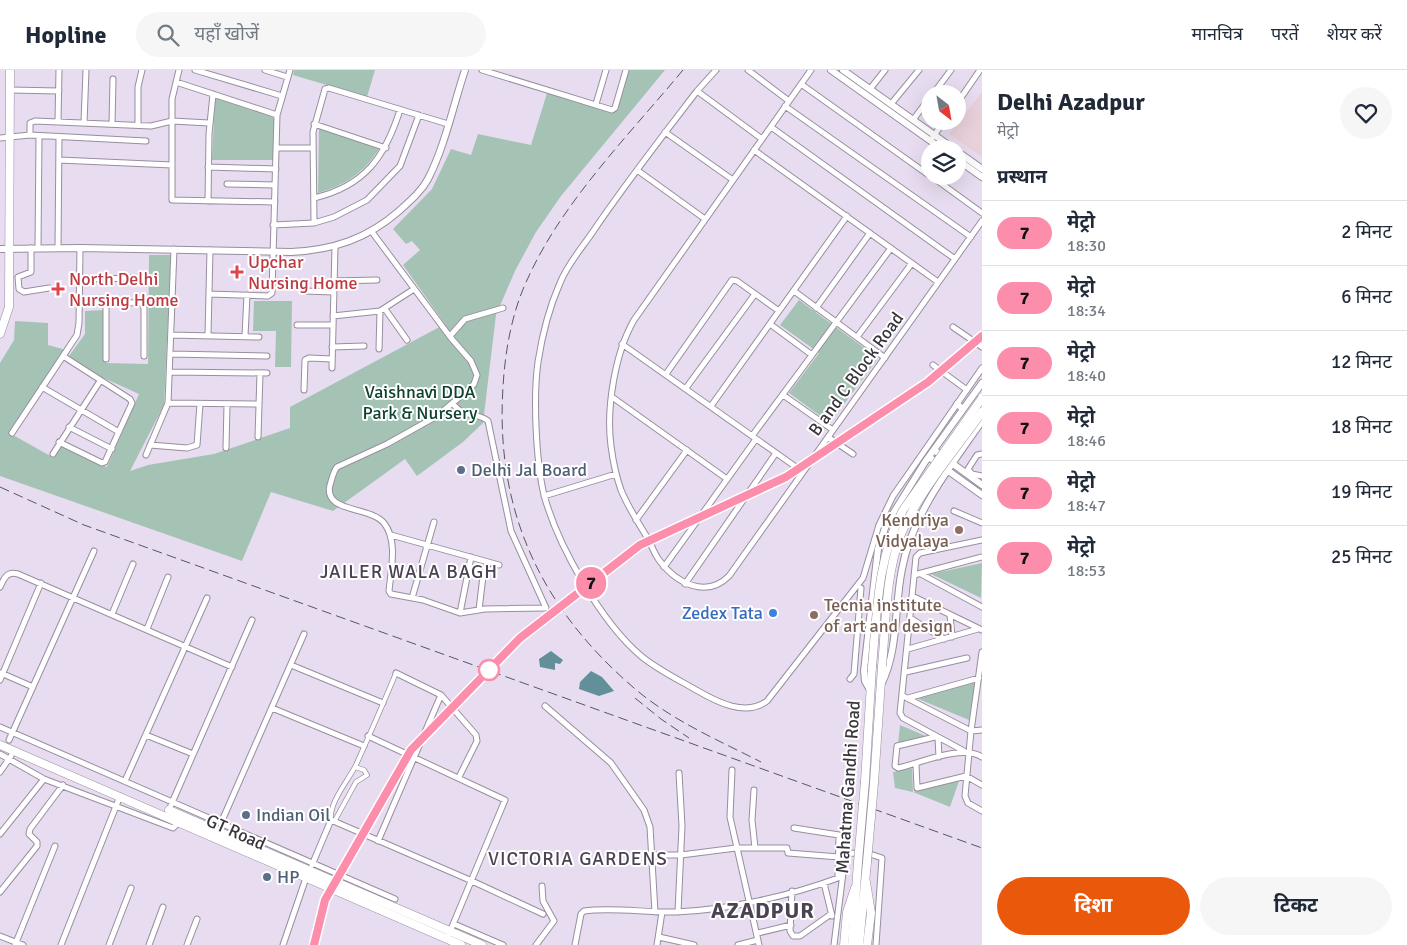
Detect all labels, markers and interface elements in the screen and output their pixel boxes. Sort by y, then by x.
search box [136,12,486,57]
text: Hopline [25,20,106,50]
icon: search [154,21,182,49]
text: यहाँ खोजें [194,22,259,46]
text: मानचित्र [1191,23,1243,45]
text: परतें [1271,23,1299,45]
text: शेयर करें [1327,23,1382,45]
north arrow [921,85,966,130]
map controls [921,85,966,185]
text: Delhi Azadpur [997,87,1145,117]
button: heart [1340,87,1392,139]
text: मेट्रो [997,121,1019,141]
button: layers [921,140,966,185]
text: प्रस्थान [997,165,1047,189]
text: मेट्रो [1067,210,1095,234]
text: 2 मिनट [1341,220,1392,244]
text: 7 [1020,222,1029,244]
text: 18:30 [1067,236,1106,256]
place label: Upchar Nursing Home [248,251,358,294]
marker: Upchar Nursing Home [230,265,244,279]
place label: North Delhi Nursing Home [69,268,179,311]
text: मेट्रो [1067,275,1095,299]
marker: North Delhi Nursing Home [51,282,65,296]
text: 6 मिनट [1341,285,1392,309]
text: 7 [1020,287,1029,309]
text: 18:34 [1067,301,1106,321]
street label: B and C Block Road [804,308,908,440]
text: मेट्रो [1067,340,1095,364]
text: 12 मिनट [1331,350,1392,374]
text: 7 [1020,352,1029,374]
text: 18:40 [1067,366,1106,386]
park label: Vaishnavi DDA Park & Nursery [363,381,478,424]
text: मेट्रो [1067,405,1095,429]
text: 18 मिनट [1331,415,1392,439]
text: 7 [1020,417,1029,439]
text: 18:46 [1067,431,1106,451]
place label: Delhi Jal Board [471,459,587,481]
marker: Delhi Jal Board [455,464,467,476]
text: मेट्रो [1067,470,1095,494]
text: 19 मिनट [1331,480,1392,504]
text: 7 [1020,482,1029,504]
text: 18:47 [1067,496,1106,516]
place label: Kendriya Vidyalaya [875,509,949,552]
marker: Kendriya Vidyalaya [953,524,965,536]
text: मेट्रो [1067,535,1095,559]
text: 25 मिनट [1331,545,1392,569]
text: 7 [1020,547,1029,569]
district label: JAILER WALA BAGH [320,560,498,584]
text: 18:53 [1067,561,1106,581]
line badge: 7 [575,567,607,599]
text: 7 [586,572,596,594]
place label: Tecnia institute of art and design [824,594,953,637]
place label: Zedex Tata [682,602,763,624]
marker: Zedex Tata [767,607,779,619]
marker: Tecnia institute of art and design [808,609,820,621]
unlabelled marker [478,659,500,681]
street label: Mahatma Gandhi Road [831,700,865,874]
place label: Indian Oil [256,804,330,826]
street label: GT Road [203,809,269,855]
marker: Indian Oil [240,809,252,821]
district label: VICTORIA GARDENS [488,847,668,871]
place label: HP [277,866,299,888]
marker: HP [261,871,273,883]
button: दिशा [997,877,1190,935]
button: टिकट [1200,877,1392,935]
district label: AZADPUR [711,897,815,924]

